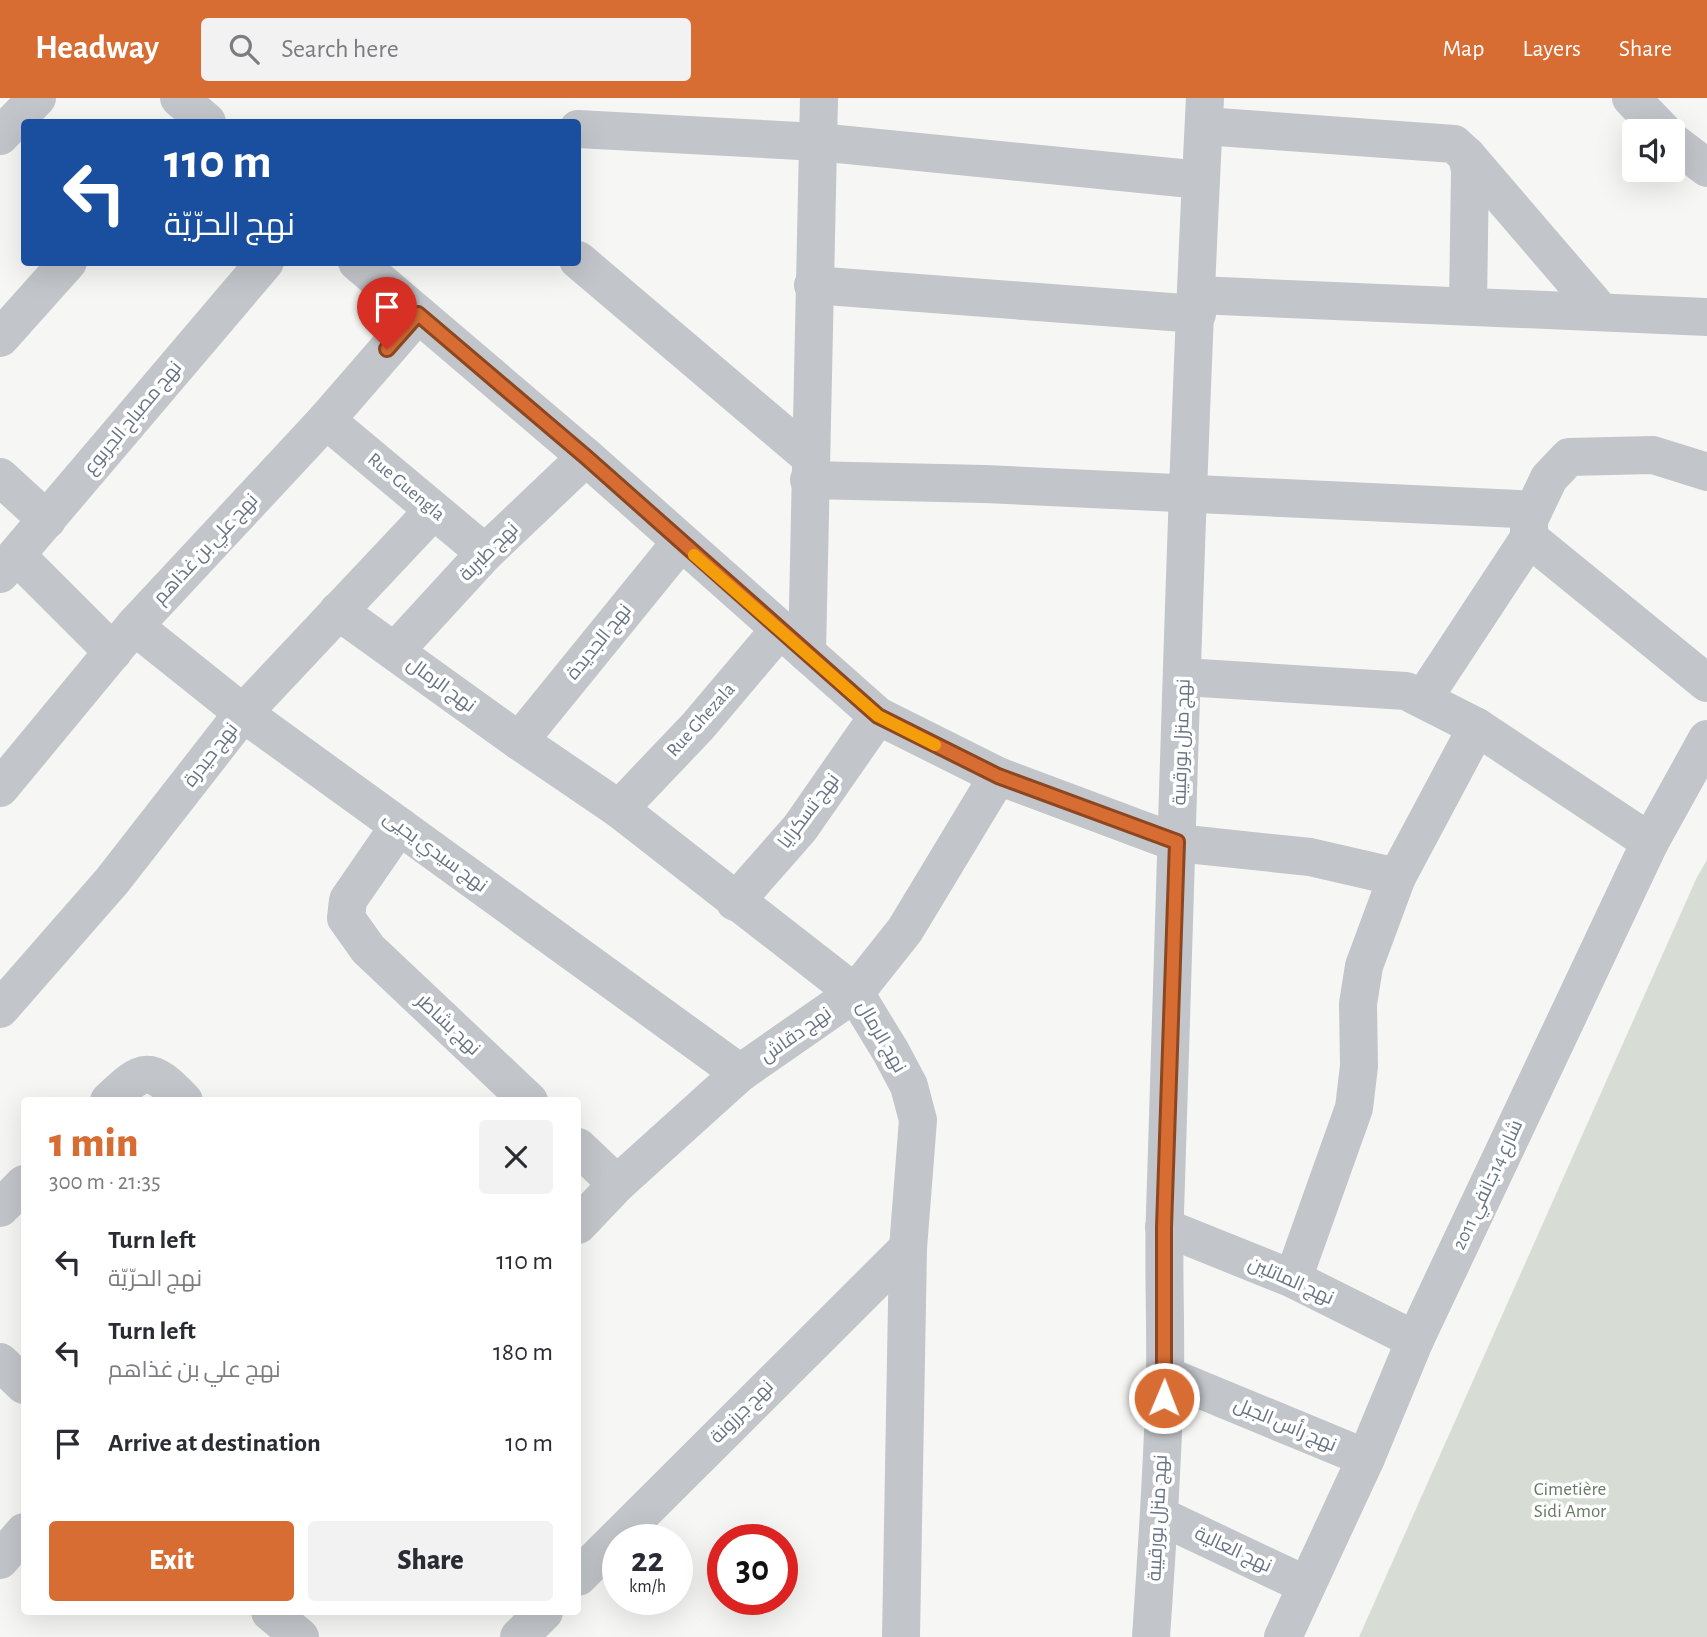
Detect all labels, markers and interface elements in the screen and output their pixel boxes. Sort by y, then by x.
search box [201,18,691,81]
icon: search [225,30,263,68]
text: Headway [35,32,159,65]
text: Search here [281,36,399,62]
text: Map [1442,37,1484,61]
text: Layers [1522,37,1581,61]
text: Share [1619,37,1672,61]
map controls [1622,119,1685,182]
button: sound [1622,119,1685,182]
text: 110 m [164,138,272,187]
icon: left [49,147,140,238]
text: نهج الحرّيّة [164,209,295,241]
pin [357,277,417,349]
icon: arrive [368,288,406,326]
street label: نهج مصباح الجربوع [81,358,188,480]
street label: Rue Guengla [364,450,448,525]
street label: نهج علي بن غذاهم [150,490,265,610]
street label: نهج طبربة [456,519,524,587]
street label: نهج الجديدة [563,601,637,685]
street label: نهج الرمال [402,654,479,718]
street label: نهج منزل بورقيبة [1170,678,1197,806]
street label: Rue Ghezala [663,679,739,760]
street label: نهج حيدرة [180,720,244,792]
street label: نهج تسكرايا [775,770,845,854]
street label: نهج سيدي يحيى [377,808,490,899]
street label: نهج بشاطر [410,990,484,1061]
street label: نهج الرمال [850,998,909,1078]
street label: نهج دقاش [756,1003,837,1069]
street label: شارع 14جانفي 2011 [1449,1117,1530,1254]
button: close [479,1120,553,1194]
text: 1 min [49,1122,138,1164]
text: 300 m · 21:35 [49,1171,161,1194]
text: Turn left [108,1227,196,1253]
icon: left [49,1243,87,1281]
text: 110 m [496,1248,553,1274]
street label: نهج الماتلين [1244,1254,1337,1311]
text: نهج الحرّيّة [108,1268,202,1291]
text: Turn left [108,1318,196,1344]
icon: left [49,1334,87,1372]
text: 180 m [493,1339,553,1365]
text: نهج علي بن غذاهم [108,1359,281,1382]
position arrow [1127,1361,1201,1435]
street label: نهج جرزونة [707,1377,779,1449]
street label: نهج رأس الجبل [1230,1392,1340,1458]
icon: arrive [49,1425,87,1463]
text: Arrive at destination [108,1430,321,1456]
text: 10 m [505,1430,553,1456]
street label: نهج منزل بورقيبة [1145,1454,1174,1582]
park label: Cimetière Sidi Amor [1534,1480,1606,1521]
button: Exit [49,1521,294,1601]
button: Share [308,1521,553,1601]
speed limit sign: 30 [707,1524,798,1615]
street label: نهج العالية [1190,1524,1274,1579]
text: 22 [631,1543,664,1578]
text: km/h [629,1578,666,1596]

